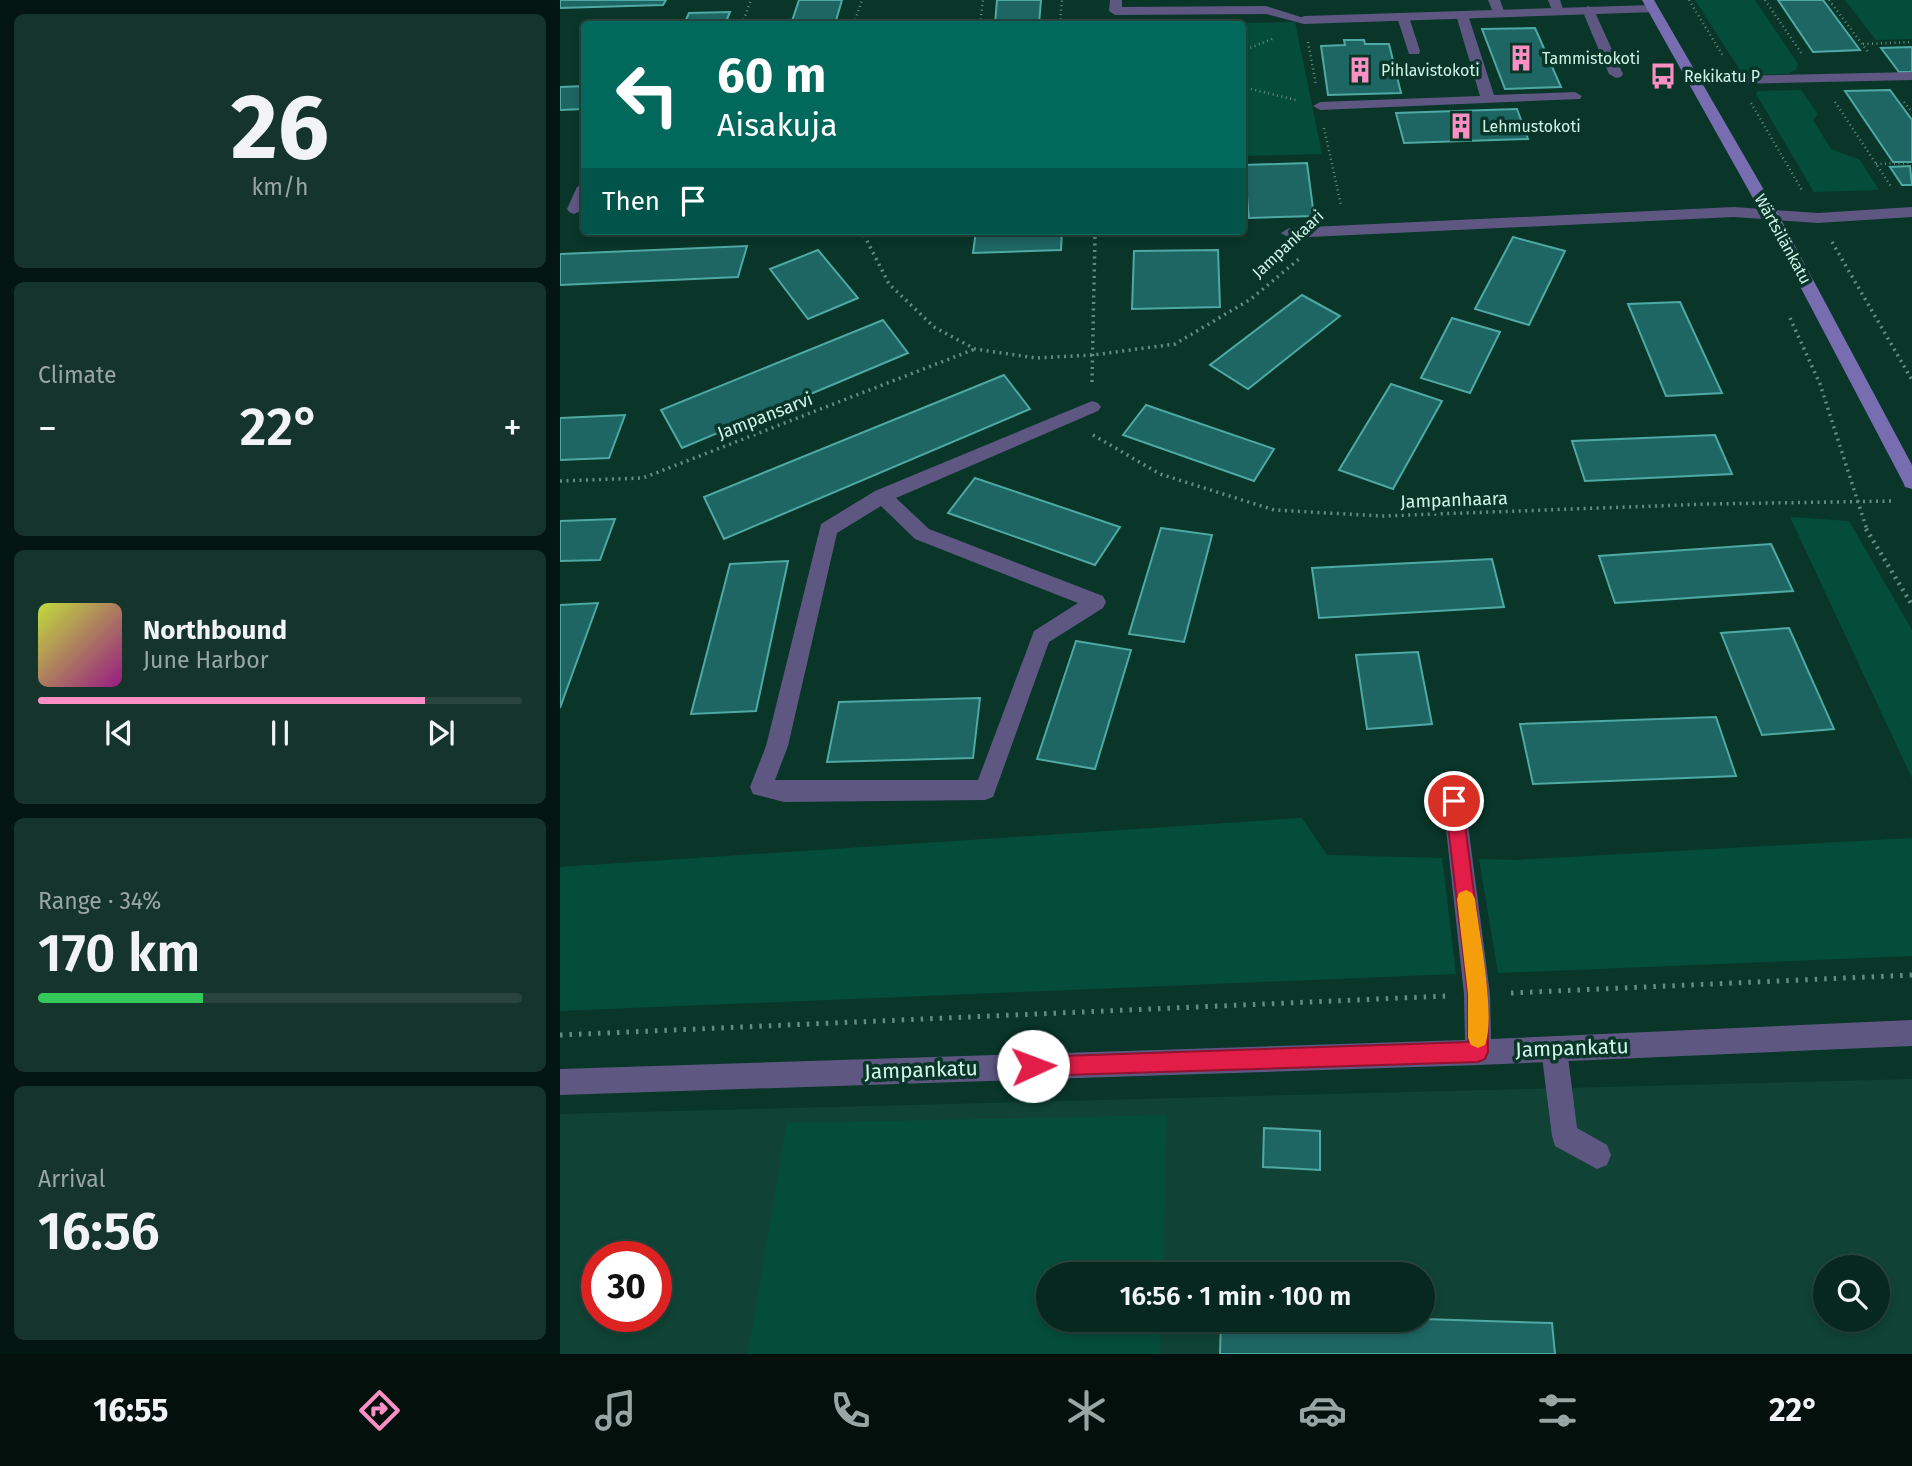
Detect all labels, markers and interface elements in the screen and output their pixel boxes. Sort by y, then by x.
building icon: Tammistokoti [1506,43,1536,73]
text: 60 m [717,46,826,105]
icon: left [602,49,693,140]
place label: Tammistokoti [1542,49,1640,68]
building icon: Pihlavistokoti [1345,55,1375,85]
place label: Pihlavistokoti [1381,61,1480,80]
bus stop icon: Rekikatu P [1648,61,1678,91]
place label: Rekikatu P [1684,67,1760,86]
text: 26 [231,73,329,182]
text: Aisakuja [717,106,838,144]
building icon: Lehmustokoti [1446,111,1476,141]
place label: Lehmustokoti [1482,117,1581,136]
text: km/h [252,173,308,201]
icon: arrive [674,182,712,220]
text: Then [602,186,660,217]
street label: Wärtsilänkatu [1750,191,1816,287]
street label: Jampankaari [1248,206,1328,282]
text: Climate [38,361,117,389]
street label: Jampansarvi [714,388,816,444]
text: 22° [240,396,320,459]
text: − [38,405,57,451]
text: + [503,405,522,451]
street label: Jampanhaara [1400,487,1508,513]
text: Northbound [143,615,287,646]
text: June Harbor [143,646,269,674]
icon: previous [100,714,138,752]
icon: pause [261,714,299,752]
icon: next [422,714,460,752]
pin [1424,771,1484,831]
icon: arrive [1435,782,1473,820]
text: Range · 34% [38,887,161,915]
text: 170 km [38,922,200,985]
position arrow [996,1029,1070,1103]
street label: Jampankatu [1515,1033,1629,1063]
street label: Jampankatu [864,1055,978,1085]
text: Arrival [38,1165,105,1193]
text: 16:56 [38,1200,160,1263]
speed limit sign: 30 [581,1241,672,1332]
map controls [1813,1255,1890,1332]
button: search [1813,1255,1890,1332]
text: 16:56 · 1 min · 100 m [1120,1281,1351,1312]
icon: directions [355,1386,404,1435]
icon: music [591,1386,640,1435]
icon: phone [826,1386,875,1435]
icon: climate [1062,1386,1111,1435]
icon: car [1298,1386,1347,1435]
icon: filters [1533,1386,1582,1435]
text: 16:55 [93,1391,168,1429]
text: 22° [1769,1391,1819,1429]

